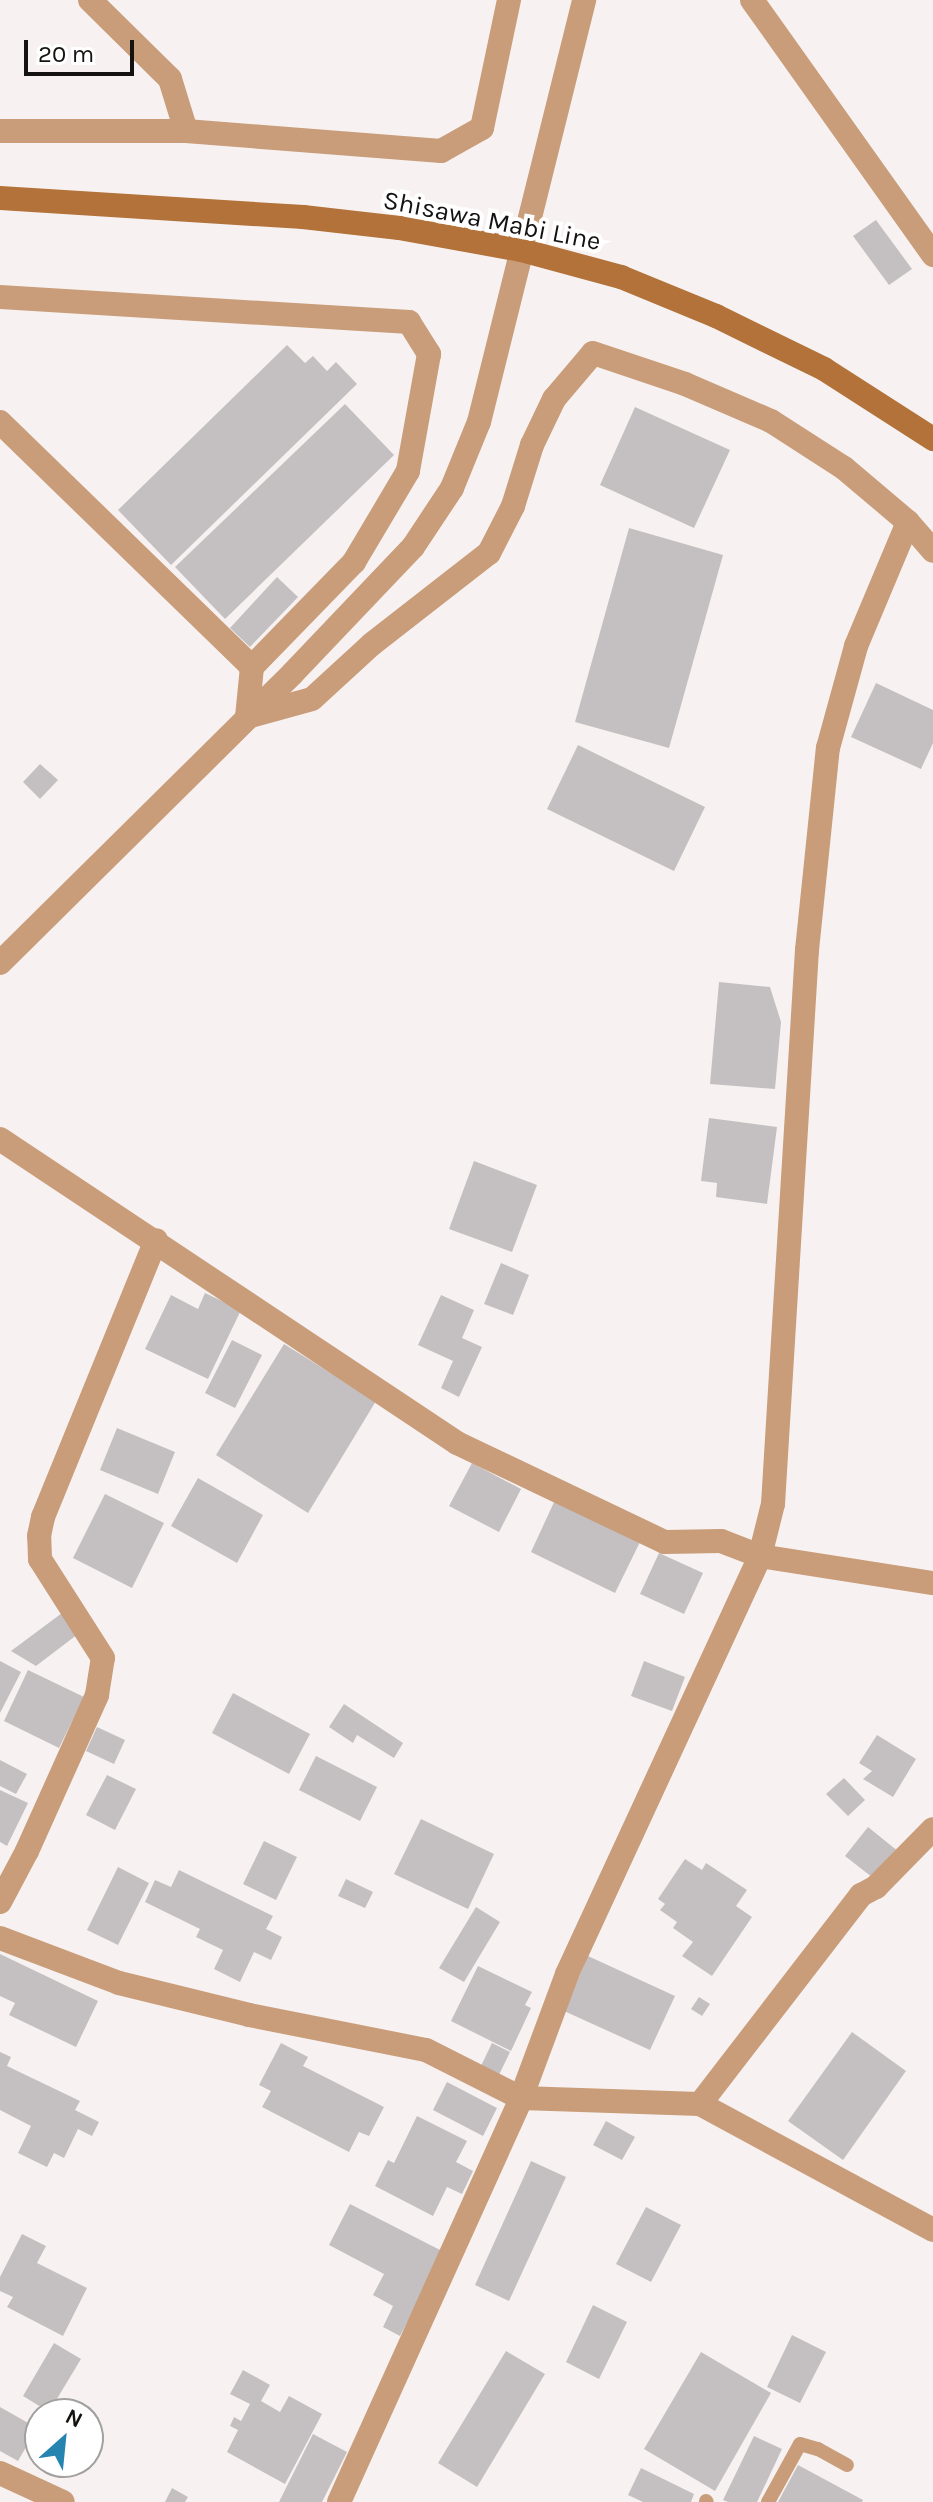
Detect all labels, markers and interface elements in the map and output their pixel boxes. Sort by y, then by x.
scale bar [28,24,138,74]
text: 20 m [38,40,94,68]
street label: Shisawa Mabi Line [381,185,603,257]
north arrow [24,2398,104,2478]
text: N [61,2403,87,2434]

